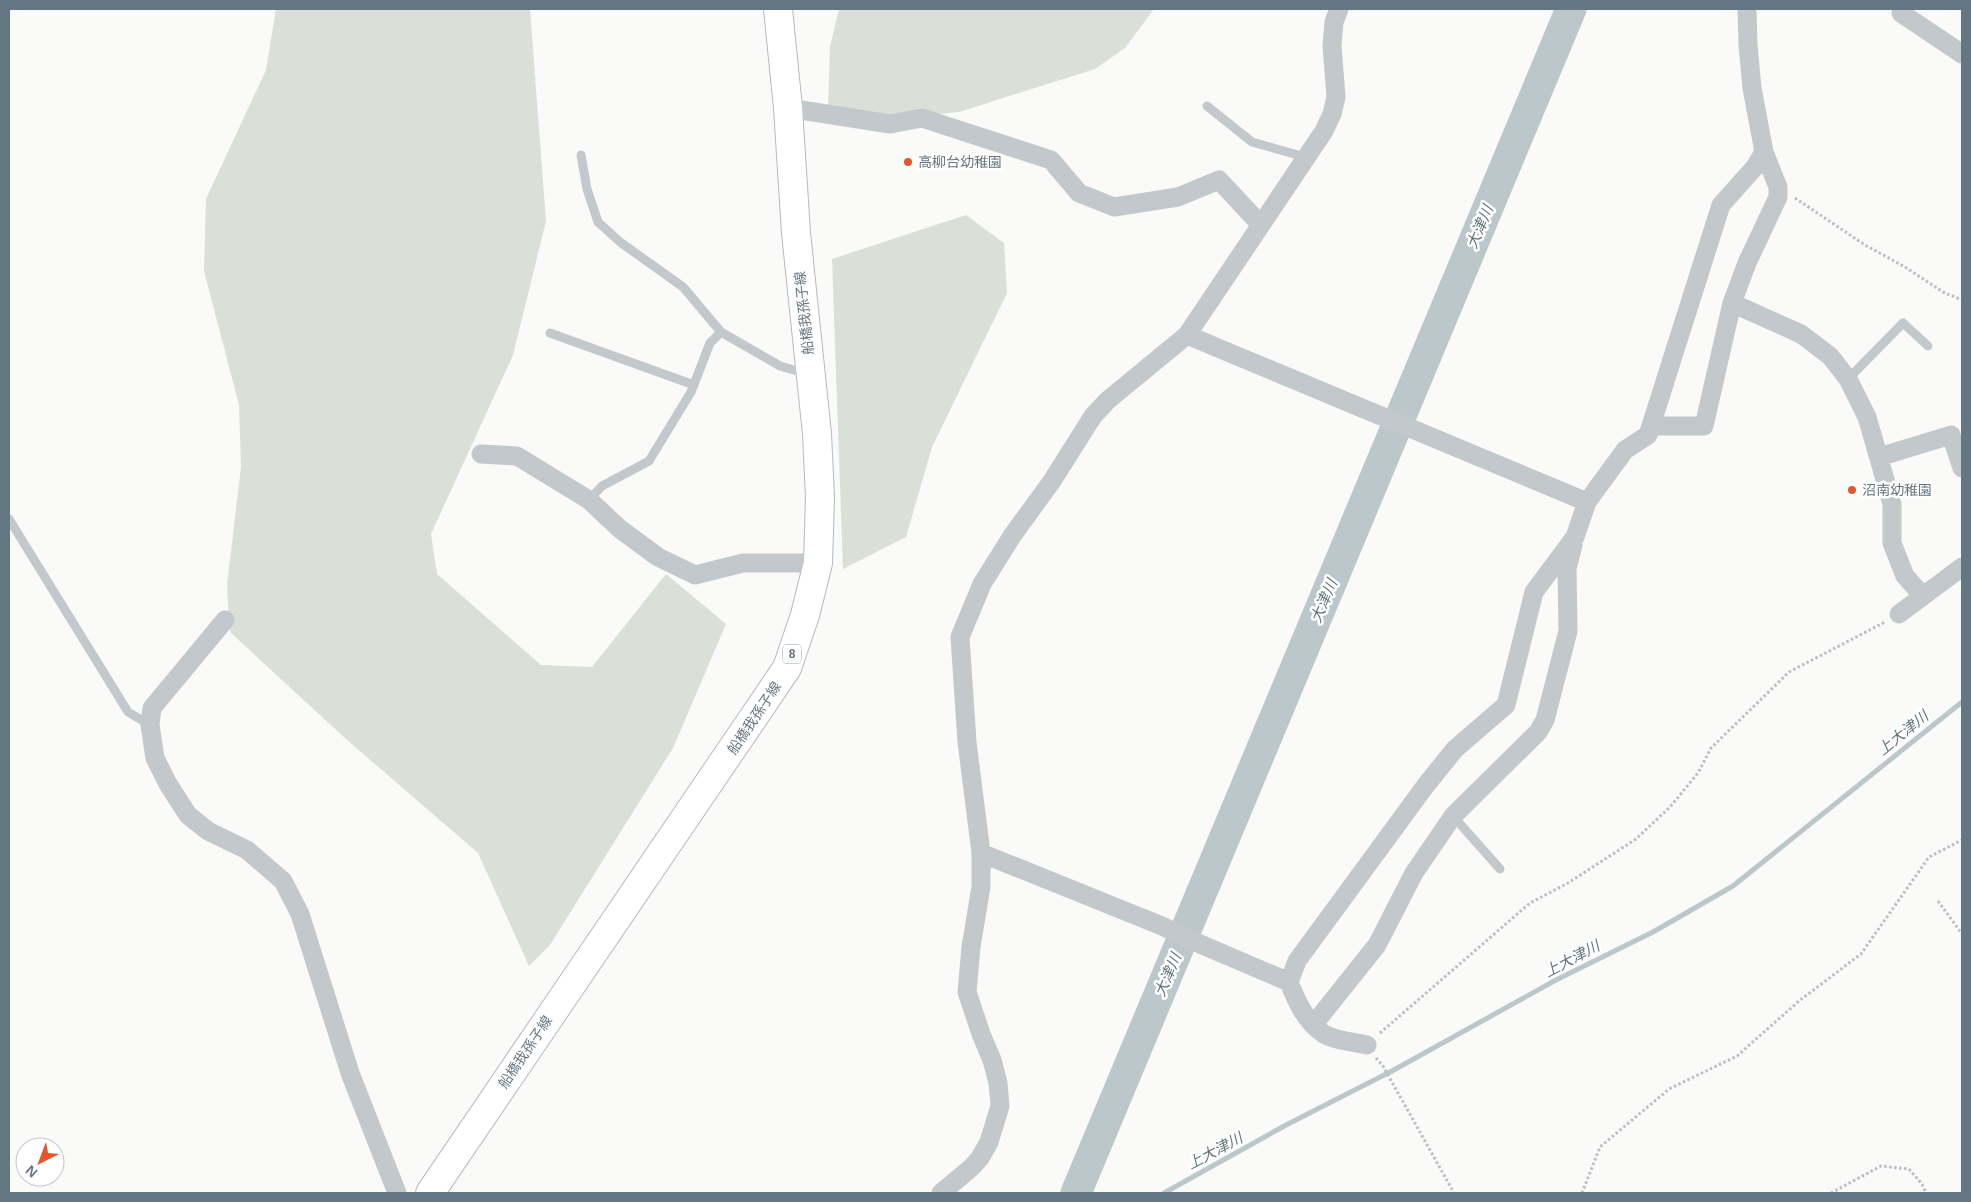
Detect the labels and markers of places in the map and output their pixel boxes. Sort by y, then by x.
place label: 高柳台幼稚園 [918,154,1002,170]
marker: 高柳台幼稚園 [902,156,914,168]
place label: 沼南幼稚園 [1862,482,1932,498]
marker: 沼南幼稚園 [1846,484,1858,496]

